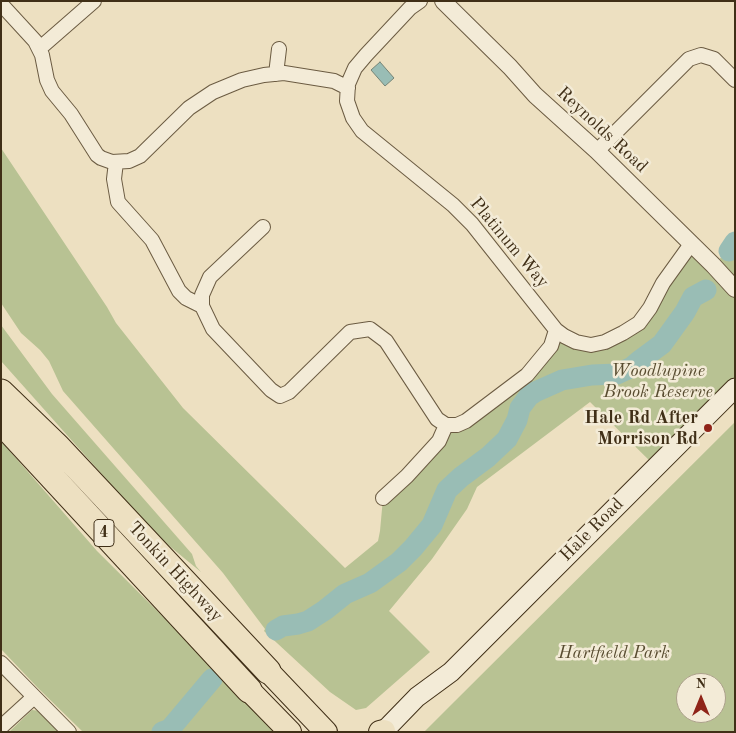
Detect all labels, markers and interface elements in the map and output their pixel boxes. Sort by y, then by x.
street label: Reynolds Road [552,82,652,178]
street label: Platinum Way [465,193,553,293]
park label: Woodlupine Brook Reserve [603,360,713,402]
place label: Hale Rd After Morrison Rd [584,407,698,449]
marker: Hale Rd After Morrison Rd [702,422,714,434]
street label: Hale Road [556,494,628,566]
street label: Tonkin Highway [123,517,227,627]
road number: 4 [94,520,114,546]
park label: Hartfield Park [558,642,670,664]
north arrow [676,673,726,723]
text: N [696,677,706,691]

